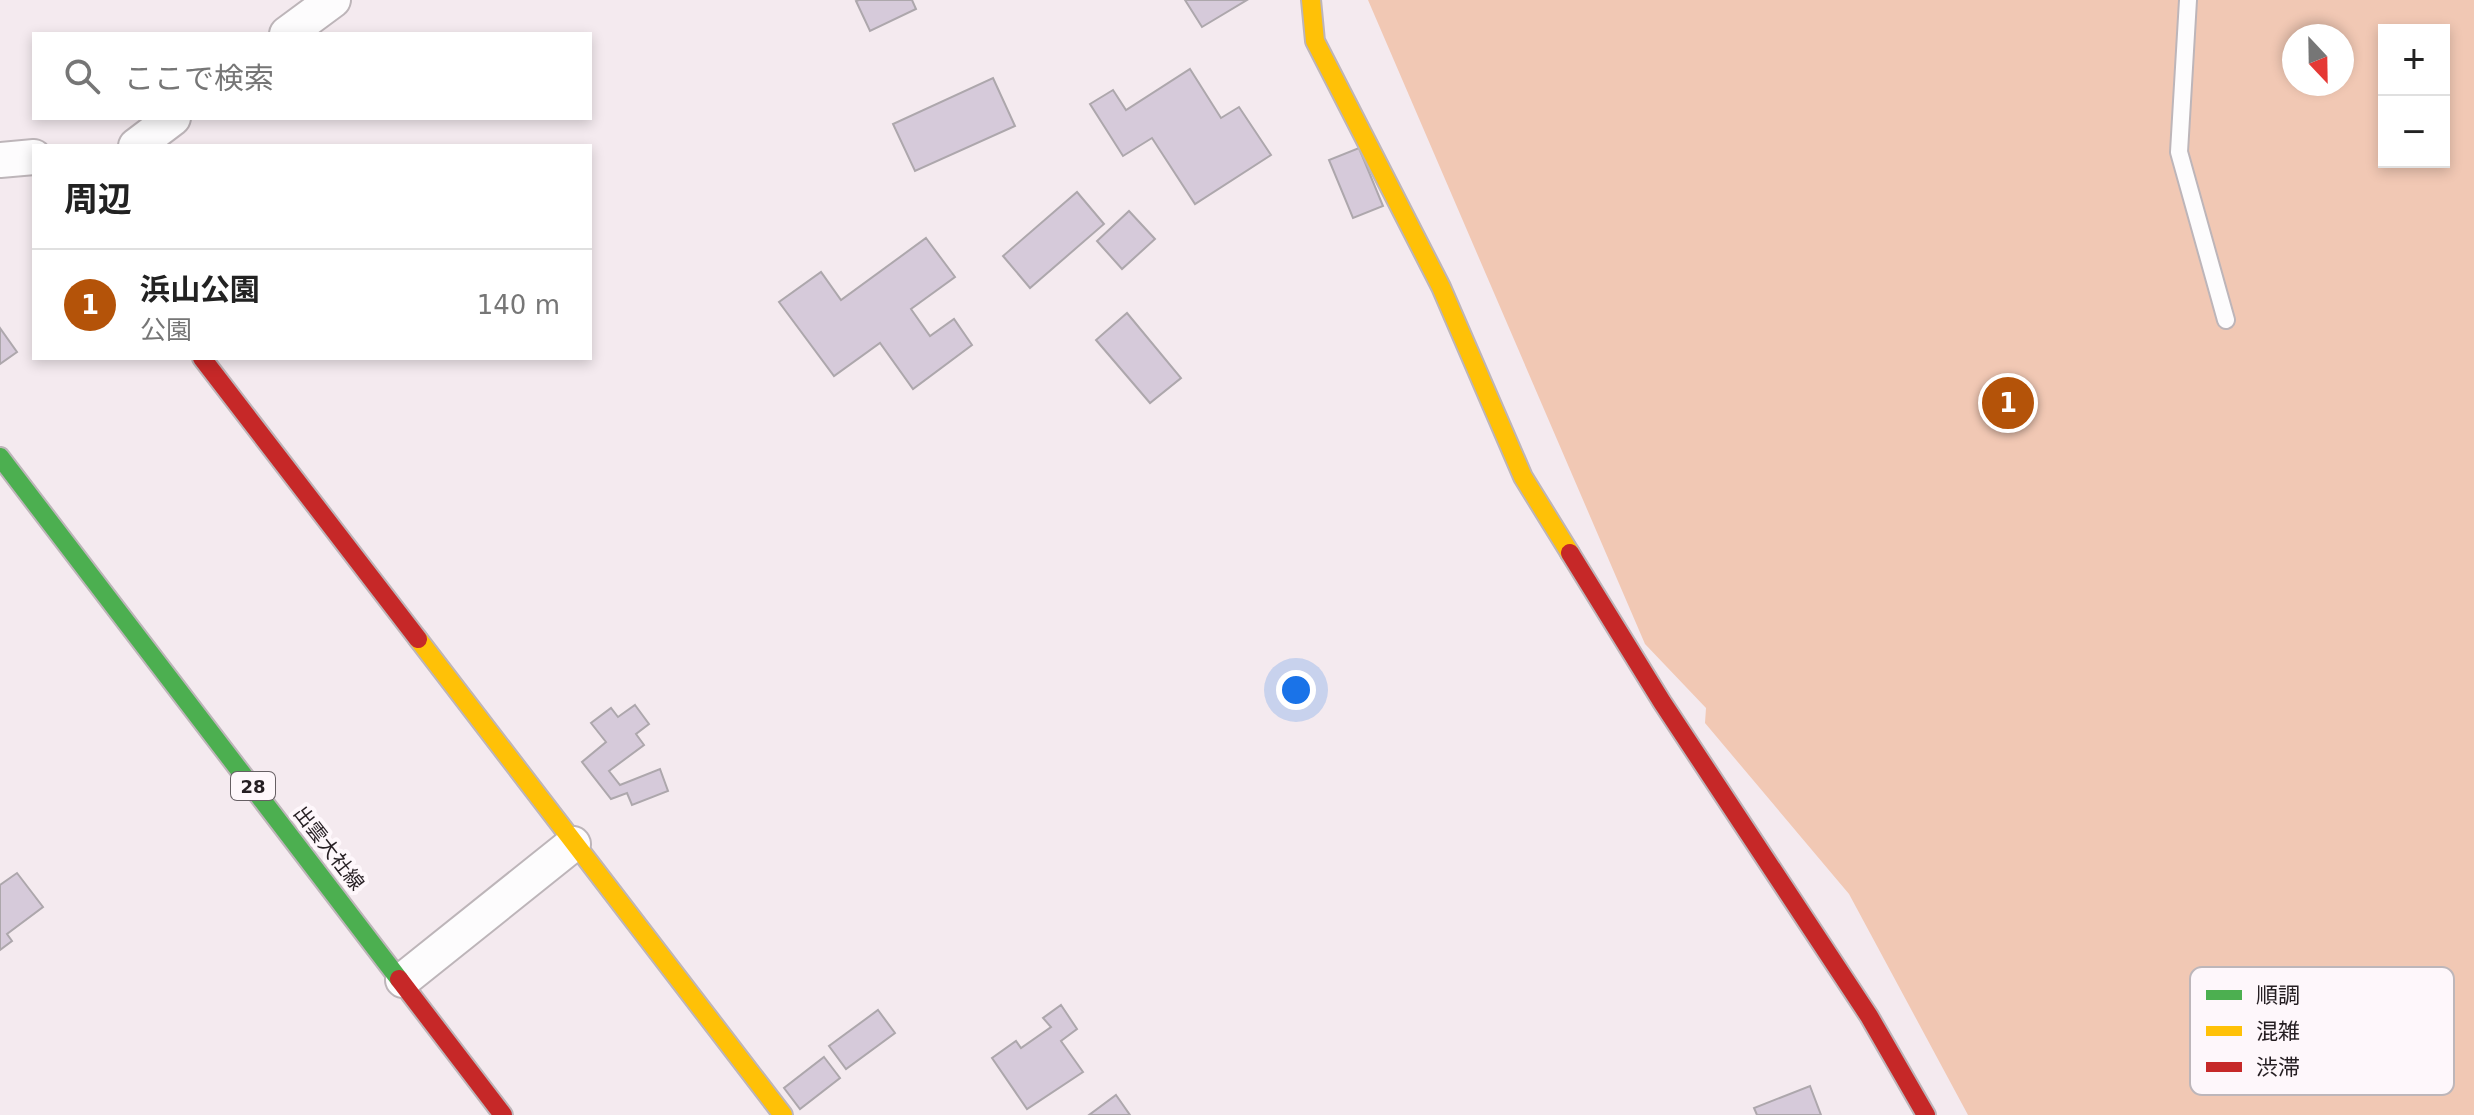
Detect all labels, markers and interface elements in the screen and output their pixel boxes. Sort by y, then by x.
north arrow [2282,24,2354,96]
map controls [2378,24,2450,168]
button: + [2378,24,2450,96]
search box [32,32,592,120]
icon: search [60,54,104,98]
text: ここで検索 [124,61,274,96]
button: − [2378,96,2450,168]
text: 周辺 [64,179,132,219]
text: 浜山公園 [140,272,260,307]
text: 1 [81,290,99,320]
text: 140 m [477,290,560,320]
text: 公園 [140,315,192,345]
pin: 1 [1982,373,2034,433]
your location [1276,670,1316,710]
road number: 28 [231,772,275,800]
street label: 出雲大社線 [289,801,369,895]
legend [2190,967,2454,1095]
text: 順調 [2256,983,2300,1008]
text: 混雑 [2256,1019,2300,1044]
text: 渋滞 [2256,1055,2300,1080]

